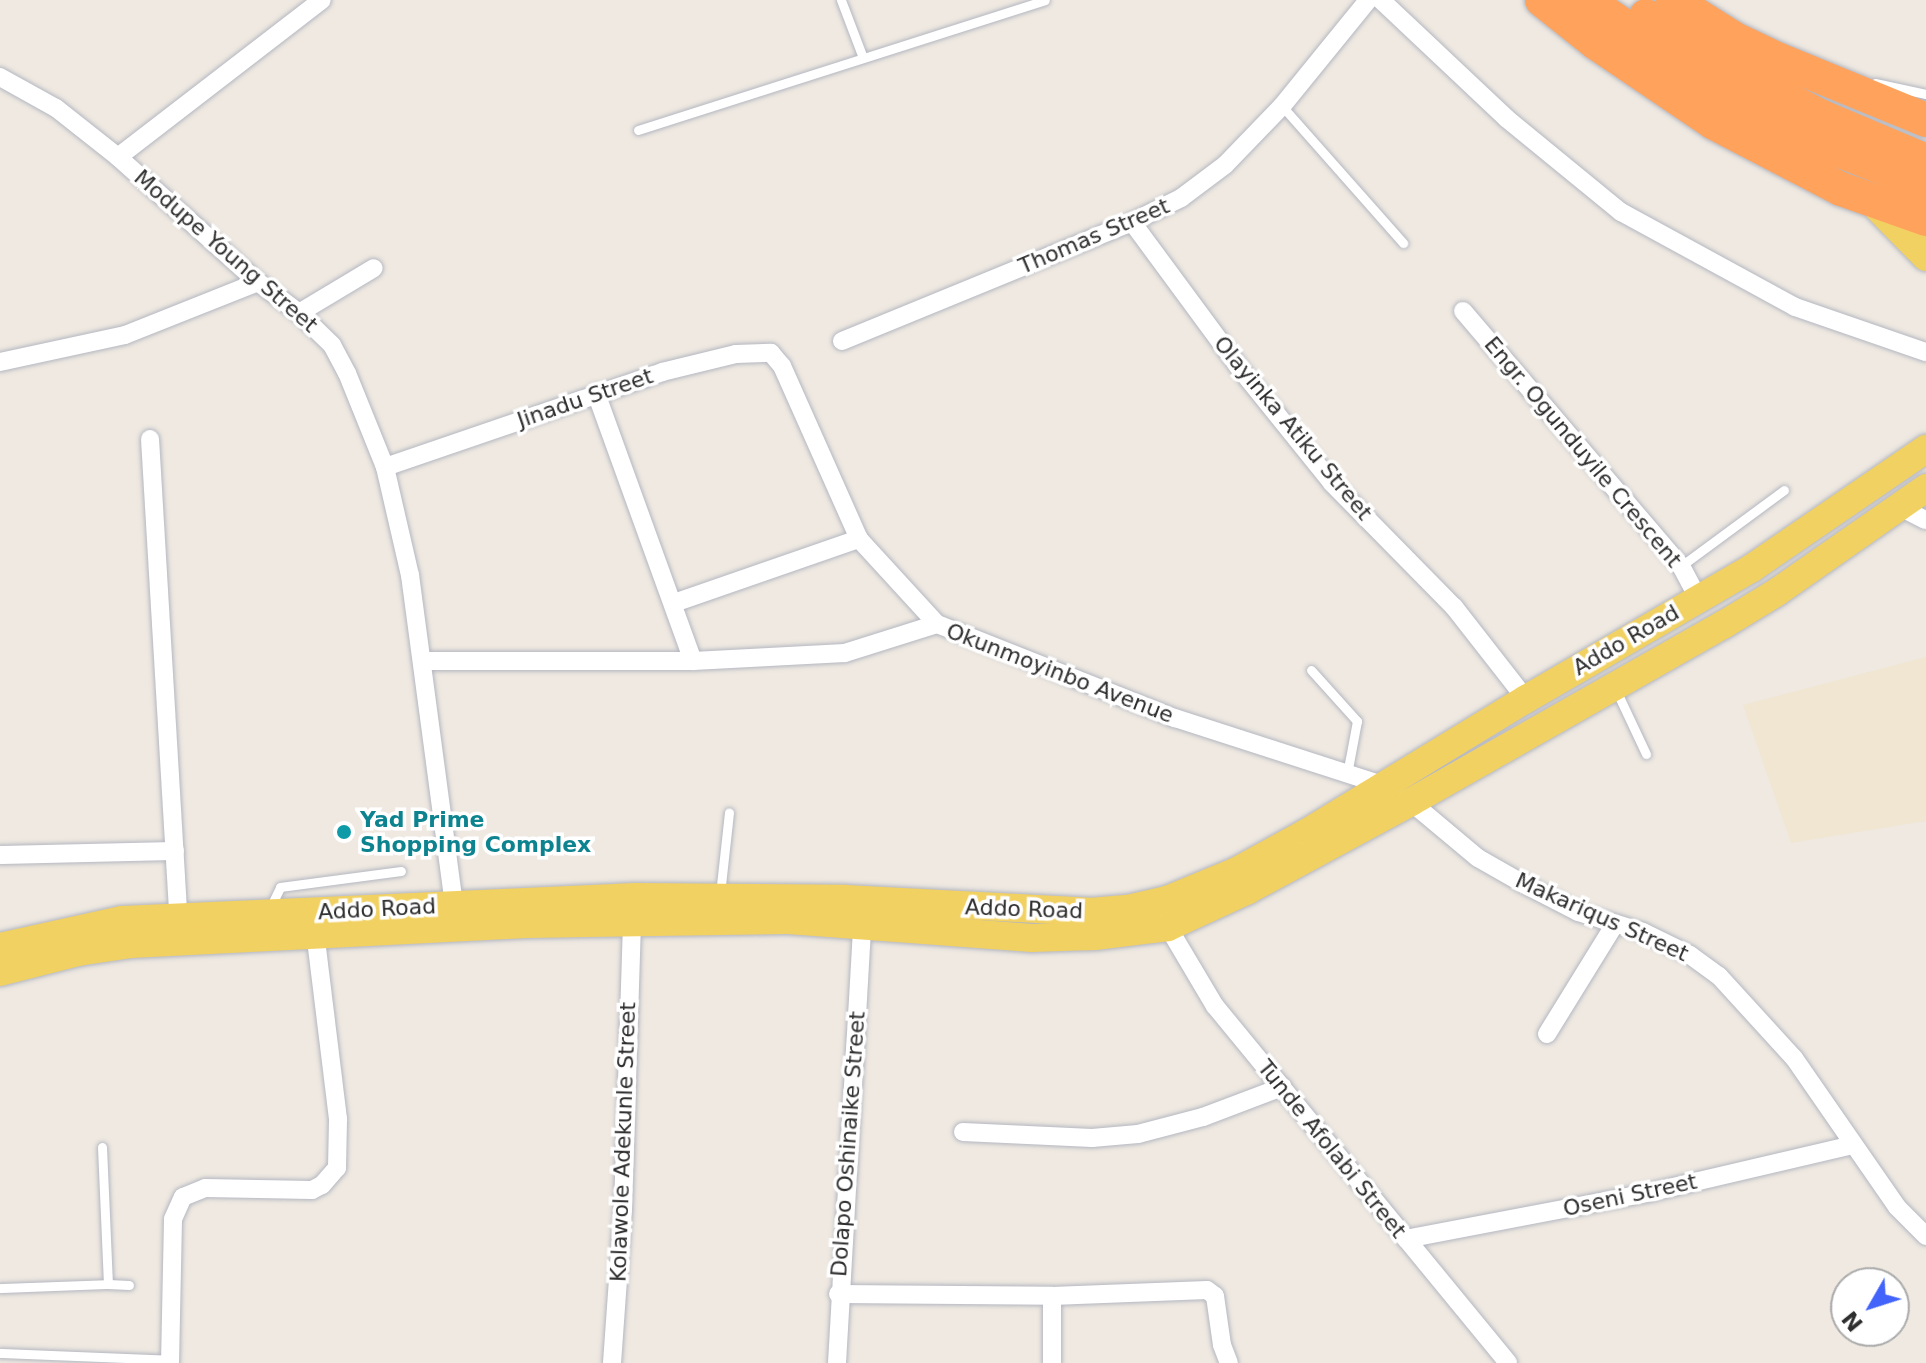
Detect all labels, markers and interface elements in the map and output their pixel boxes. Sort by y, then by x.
street label: Modupe Young Street [129,164,323,338]
street label: Thomas Street [1015,192,1173,280]
street label: Olayinka Atiku Street [1208,331,1378,525]
street label: Engr. Ogunduyile Crescent [1479,331,1687,573]
street label: Jinadu Street [514,362,656,434]
street label: Addo Road [1568,599,1684,681]
street label: Okunmoyinbo Avenue [943,617,1177,729]
place label: Yad Prime Shopping Complex [360,806,591,858]
marker: Yad Prime Shopping Complex [335,823,353,841]
street label: Makariqus Street [1511,867,1693,967]
street label: Addo Road [317,893,437,925]
street label: Addo Road [964,894,1084,924]
street label: Kolawole Adekunle Street [605,1002,641,1282]
street label: Dolapo Oshinaike Street [826,1010,870,1278]
street label: Tunde Afolabi Street [1252,1055,1412,1243]
street label: Oseni Street [1561,1168,1699,1222]
north arrow [1830,1267,1910,1347]
text: N [1837,1306,1868,1336]

